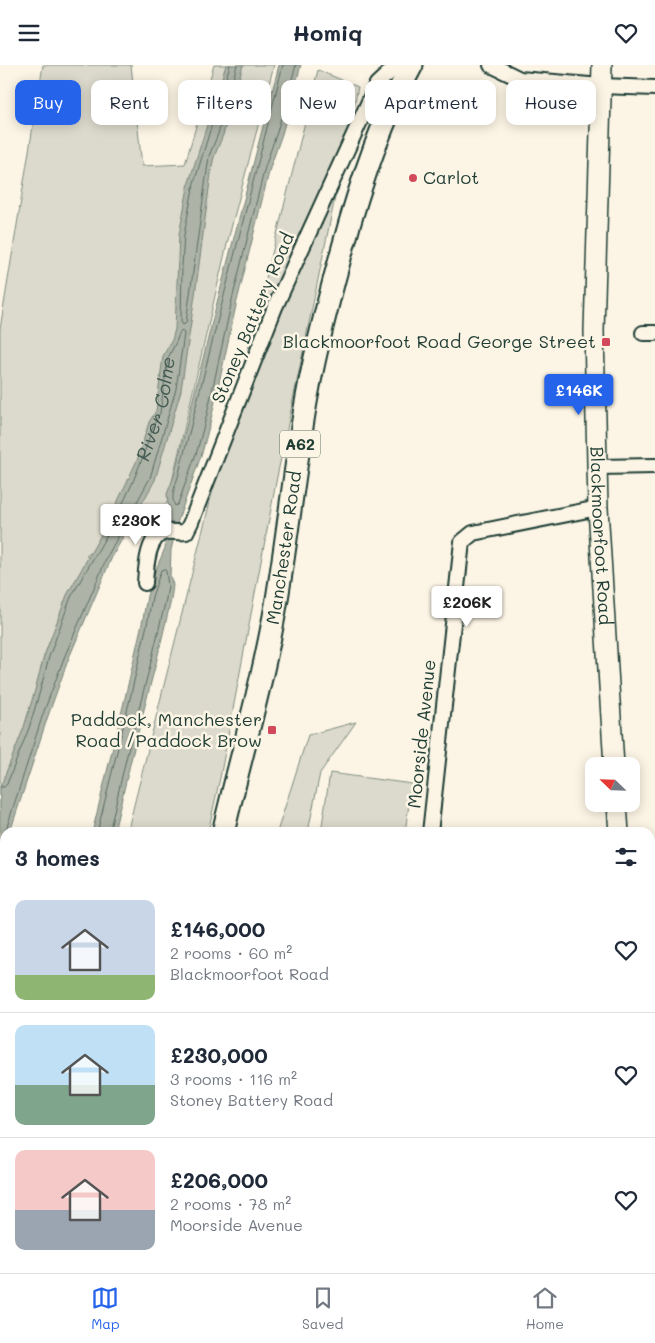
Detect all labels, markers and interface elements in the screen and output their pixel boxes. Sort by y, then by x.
text: Homiq [292,18,363,47]
icon: menu [15,19,43,47]
icon: heart [612,19,640,47]
chip: Buy [15,80,81,125]
chip: Rent [91,80,168,125]
chip: Filters [178,80,271,125]
chip: New [281,80,355,125]
chip: Apartment [365,80,496,125]
chip: House [506,80,596,125]
place label: Carlot [423,165,479,189]
marker: Carlot [407,172,419,184]
street label: Stoney Battery Road [205,229,299,407]
place label: Blackmoorfoot Road George Street [283,329,596,353]
marker: Blackmoorfoot Road George Street [600,336,612,348]
water label: River Colne [129,355,180,464]
pin: £146K [544,373,614,416]
text: £146K [555,379,603,400]
road number: A62 [280,431,320,457]
street label: Blackmoorfoot Road [586,446,618,626]
street label: Manchester Road [260,469,306,626]
pin: £230K [101,503,171,546]
text: £230K [111,509,161,530]
pin: £206K [432,585,502,628]
text: £206K [442,591,492,612]
street label: Moorside Avenue [401,658,441,810]
place label: Paddock, Manchester Road /Paddock Brow [71,707,262,752]
marker: Paddock, Manchester Road /Paddock Brow [266,724,278,736]
north arrow [585,757,640,813]
map controls [585,757,640,812]
icon: filters [612,843,640,871]
text: 3 homes [15,844,100,871]
text: £146,000 [170,915,265,942]
icon: home [55,920,115,980]
icon: heart [612,936,640,964]
text: 2 rooms · 60 m² [170,942,292,963]
text: Blackmoorfoot Road [170,963,329,984]
text: £230,000 [170,1041,268,1068]
icon: home [55,1045,115,1105]
icon: heart [612,1061,640,1089]
text: 3 rooms · 116 m² [170,1068,297,1089]
text: Stoney Battery Road [170,1089,333,1110]
text: £206,000 [170,1166,268,1193]
icon: home [55,1170,115,1230]
icon: heart [612,1186,640,1214]
text: 2 rooms · 78 m² [170,1193,291,1214]
text: Moorside Avenue [170,1214,303,1235]
tab: Map [91,1284,120,1333]
tab: Saved [302,1284,343,1333]
tab: Home [526,1284,564,1333]

